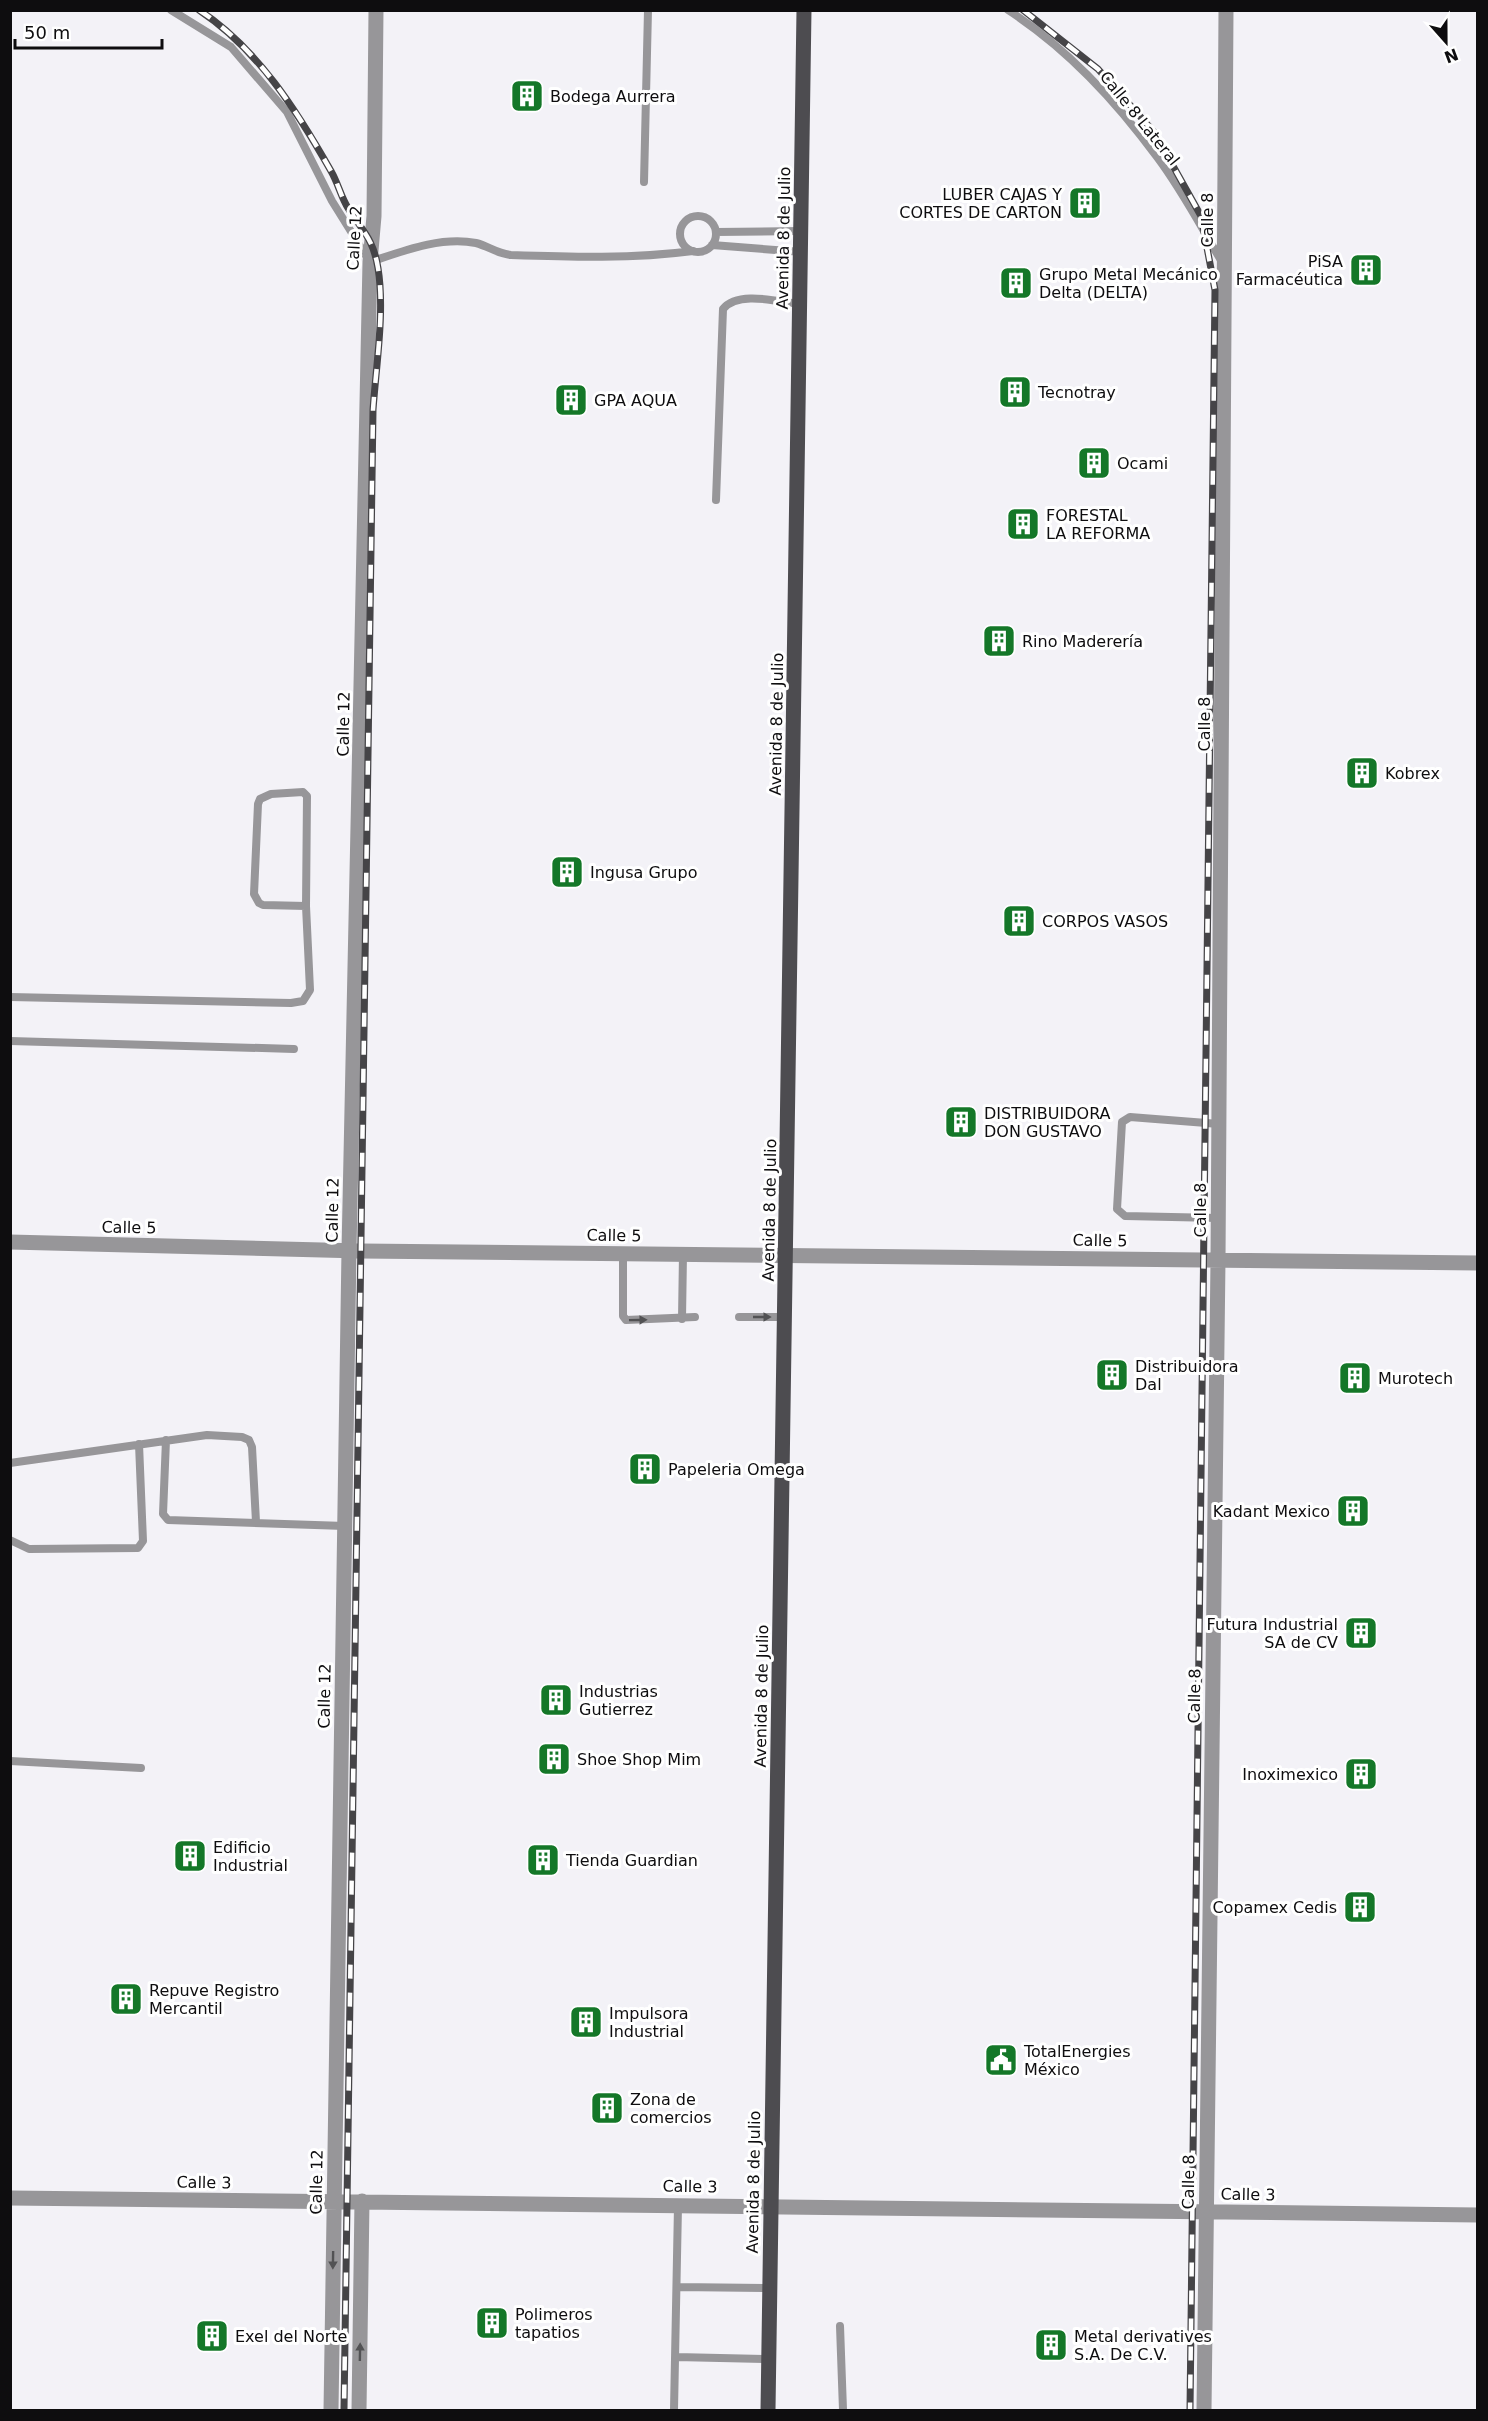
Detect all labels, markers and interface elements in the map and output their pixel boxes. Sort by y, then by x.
scale bar [15,12,162,50]
north arrow [1416,12,1476,72]
text: 50 m [24,22,70,43]
text: N [1442,44,1461,67]
street label: Calle 8 Lateral [1096,67,1183,169]
building icon: Bodega Aurrera [509,78,545,114]
place label: Bodega Aurrera [550,87,676,106]
street label: Avenida 8 de Julio [773,166,794,310]
place label: LUBER CAJAS Y CORTES DE CARTON [899,185,1062,222]
building icon: LUBER CAJAS Y CORTES DE CARTON [1067,185,1103,221]
street label: Calle 8 [1198,193,1217,247]
street label: Calle 12 [343,205,366,271]
place label: PiSA Farmacéutica [1236,252,1343,289]
building icon: PiSA Farmacéutica [1348,252,1384,288]
building icon: Grupo Metal Mecánico Delta (DELTA) [998,265,1034,301]
place label: Grupo Metal Mecánico Delta (DELTA) [1039,265,1218,302]
building icon: Tecnotray [997,374,1033,410]
building icon: GPA AQUA [553,382,589,418]
place label: Tecnotray [1037,383,1116,402]
place label: GPA AQUA [594,391,677,410]
building icon: Ocami [1076,445,1112,481]
place label: Ocami [1117,454,1168,473]
building icon: FORESTAL LA REFORMA [1005,506,1041,542]
place label: FORESTAL LA REFORMA [1046,506,1150,543]
building icon: Rino Maderería [981,623,1017,659]
place label: Rino Maderería [1022,632,1143,651]
street label: Avenida 8 de Julio [766,652,787,796]
street label: Calle 12 [333,691,354,757]
street label: Calle 8 [1195,697,1214,751]
building icon: Kobrex [1344,755,1380,791]
place label: Kobrex [1385,764,1440,783]
building icon: Ingusa Grupo [549,854,585,890]
place label: Ingusa Grupo [590,863,697,882]
building icon: CORPOS VASOS [1001,903,1037,939]
place label: CORPOS VASOS [1042,912,1168,931]
building icon: DISTRIBUIDORA DON GUSTAVO [943,1104,979,1140]
place label: DISTRIBUIDORA DON GUSTAVO [984,1104,1111,1141]
street label: Avenida 8 de Julio [759,1138,780,1282]
street label: Calle 12 [322,1177,343,1243]
street label: Calle 8 [1191,1183,1210,1237]
street label: Calle 5 [101,1218,157,1237]
street label: Calle 5 [586,1226,642,1245]
street label: Calle 5 [1072,1231,1128,1250]
one-way arrow [753,1312,772,1322]
one-way arrow [628,1315,647,1325]
building icon: Distribuidora Dal [1094,1357,1130,1393]
place label: Distribuidora Dal [1135,1357,1238,1394]
building icon: Murotech [1337,1360,1373,1396]
place label: Murotech [1378,1369,1453,1388]
building icon: Papeleria Omega [627,1451,663,1487]
place label: Papeleria Omega [668,1460,805,1479]
building icon: Kadant Mexico [1335,1493,1371,1529]
place label: Kadant Mexico [1213,1502,1330,1521]
place label: Futura Industrial SA de CV [1207,1615,1338,1652]
building icon: Futura Industrial SA de CV [1343,1615,1379,1651]
street label: Avenida 8 de Julio [751,1624,772,1768]
street label: Calle 12 [314,1663,335,1729]
street label: Calle 8 [1185,1668,1204,1724]
building icon: Industrias Gutierrez [538,1682,574,1718]
place label: Industrias Gutierrez [579,1682,658,1719]
building icon: Shoe Shop Mim [536,1741,572,1777]
place label: Shoe Shop Mim [577,1750,701,1769]
building icon: Inoximexico [1343,1756,1379,1792]
place label: Inoximexico [1242,1765,1338,1784]
building icon: Edificio Industrial [172,1838,208,1874]
place label: Edificio Industrial [213,1838,288,1875]
building icon: Tienda Guardian [525,1842,561,1878]
place label: Tienda Guardian [565,1851,698,1870]
building icon: Copamex Cedis [1342,1889,1378,1925]
place label: Copamex Cedis [1212,1898,1337,1917]
building icon: Repuve Registro Mercantil [108,1981,144,2017]
place label: Repuve Registro Mercantil [149,1981,279,2018]
building icon: Impulsora Industrial [568,2004,604,2040]
place label: Impulsora Industrial [609,2004,689,2041]
public building icon: TotalEnergies México [983,2042,1019,2078]
place label: TotalEnergies México [1023,2042,1131,2079]
building icon: Zona de comercios [589,2090,625,2126]
place label: Zona de comercios [630,2090,712,2127]
street label: Avenida 8 de Julio [743,2110,764,2254]
street label: Calle 12 [306,2149,327,2215]
street label: Calle 8 [1179,2154,1198,2210]
street label: Calle 3 [176,2173,232,2192]
street label: Calle 3 [662,2177,718,2196]
street label: Calle 3 [1220,2185,1276,2204]
one-way arrow [328,2250,338,2269]
building icon: Polimeros tapatios [474,2305,510,2341]
place label: Polimeros tapatios [515,2305,593,2342]
building icon: Exel del Norte [194,2318,230,2354]
place label: Exel del Norte [235,2327,347,2346]
building icon: Metal derivatives S.A. De C.V. [1033,2327,1069,2363]
place label: Metal derivatives S.A. De C.V. [1074,2327,1212,2364]
one-way arrow [355,2343,365,2362]

